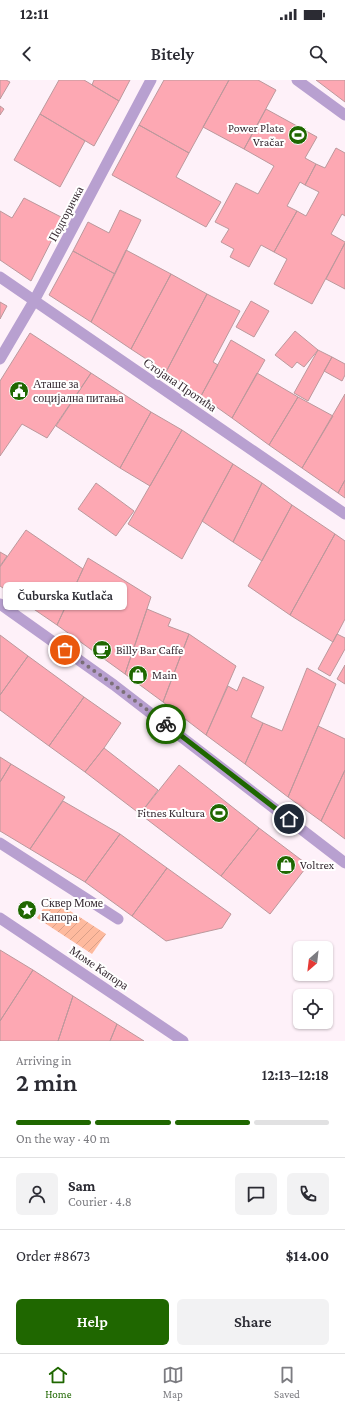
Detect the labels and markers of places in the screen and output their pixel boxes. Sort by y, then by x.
place label: Power Plate Vračar [228,121,285,149]
sports icon: Power Plate Vračar [287,124,309,146]
place label: Аташе за социјална питања [33,377,124,405]
public building icon: Аташе за социјална питања [8,380,30,402]
callout: Čuburska Kutlača [3,582,127,610]
pin [48,633,82,667]
cafe icon: Billy Bar Caffe [91,639,113,661]
place label: Billy Bar Caffe [116,643,183,657]
shop icon: Main [127,664,149,686]
place label: Main [152,668,178,682]
sports icon: Fitnes Kultura [208,802,230,824]
pin [272,802,306,836]
place label: Fitnes Kultura [137,806,205,820]
shop icon: Voltrex [275,854,297,876]
place label: Voltrex [300,858,335,872]
place label: Сквер Моме Капора [41,896,103,924]
place icon: Сквер Моме Капора [16,899,38,921]

